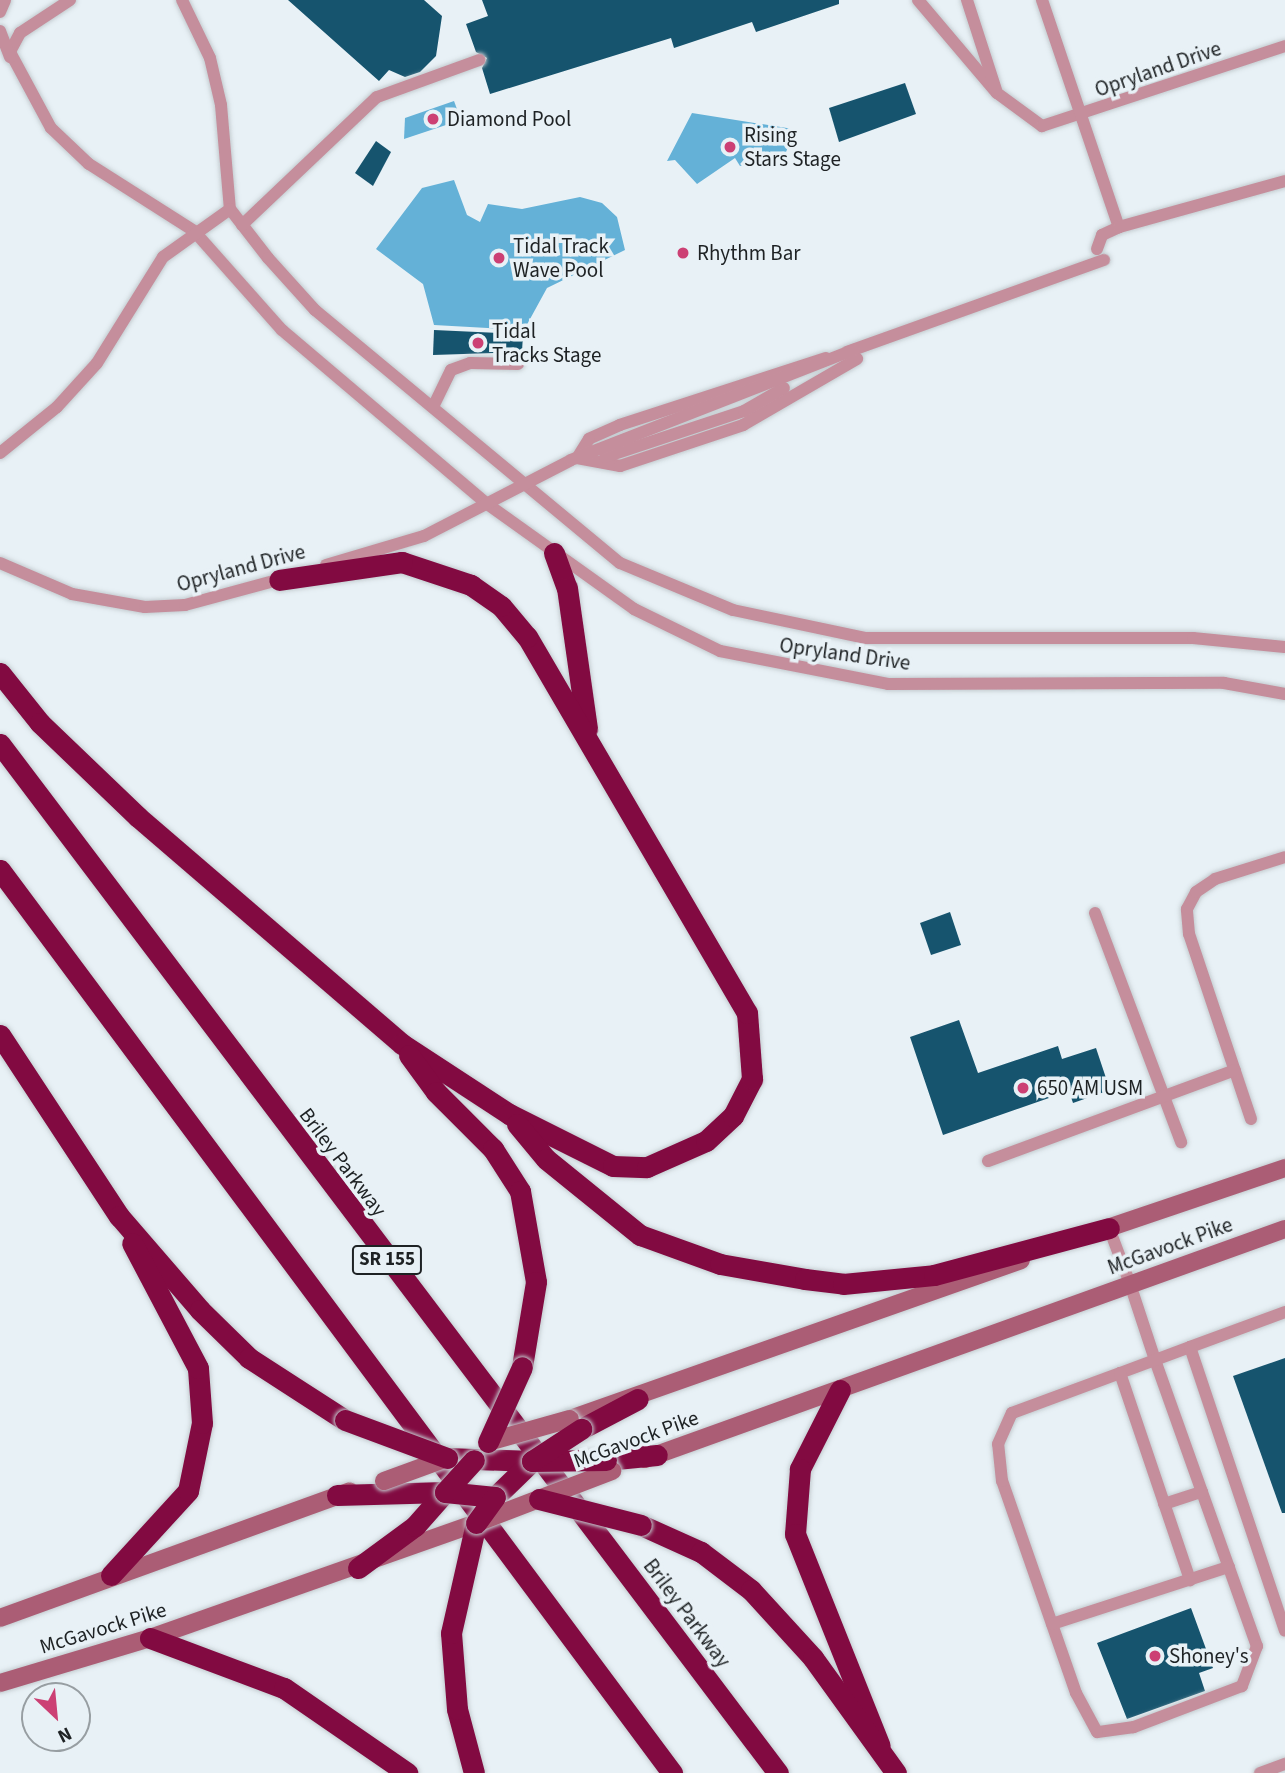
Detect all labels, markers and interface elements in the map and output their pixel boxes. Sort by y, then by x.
street label: Opryland Drive [1091,36,1225,102]
place label: Diamond Pool [447,106,571,132]
marker: Diamond Pool [425,111,441,127]
place label: Rising Stars Stage [744,122,841,172]
marker: Rising Stars Stage [722,139,738,155]
place label: Tidal Track Wave Pool [513,233,609,283]
place label: Rhythm Bar [697,240,801,266]
marker: Rhythm Bar [675,245,691,261]
marker: Tidal Track Wave Pool [491,250,507,266]
place label: Tidal Tracks Stage [492,318,601,368]
marker: Tidal Tracks Stage [470,335,486,351]
street label: Opryland Drive [174,539,308,597]
street label: Opryland Drive [778,632,912,676]
place label: 650 AM USM [1037,1075,1143,1101]
marker: 650 AM USM [1015,1080,1031,1096]
street label: Briley Parkway [294,1103,392,1221]
street label: McGavock Pike [1104,1212,1236,1280]
road number: SR 155 [350,1244,424,1276]
street label: McGavock Pike [570,1405,702,1473]
street label: Briley Parkway [638,1554,736,1672]
street label: McGavock Pike [37,1597,169,1659]
place label: Shoney's [1169,1643,1248,1669]
marker: Shoney's [1147,1648,1163,1664]
north arrow [21,1682,91,1752]
text: N [53,1720,76,1749]

